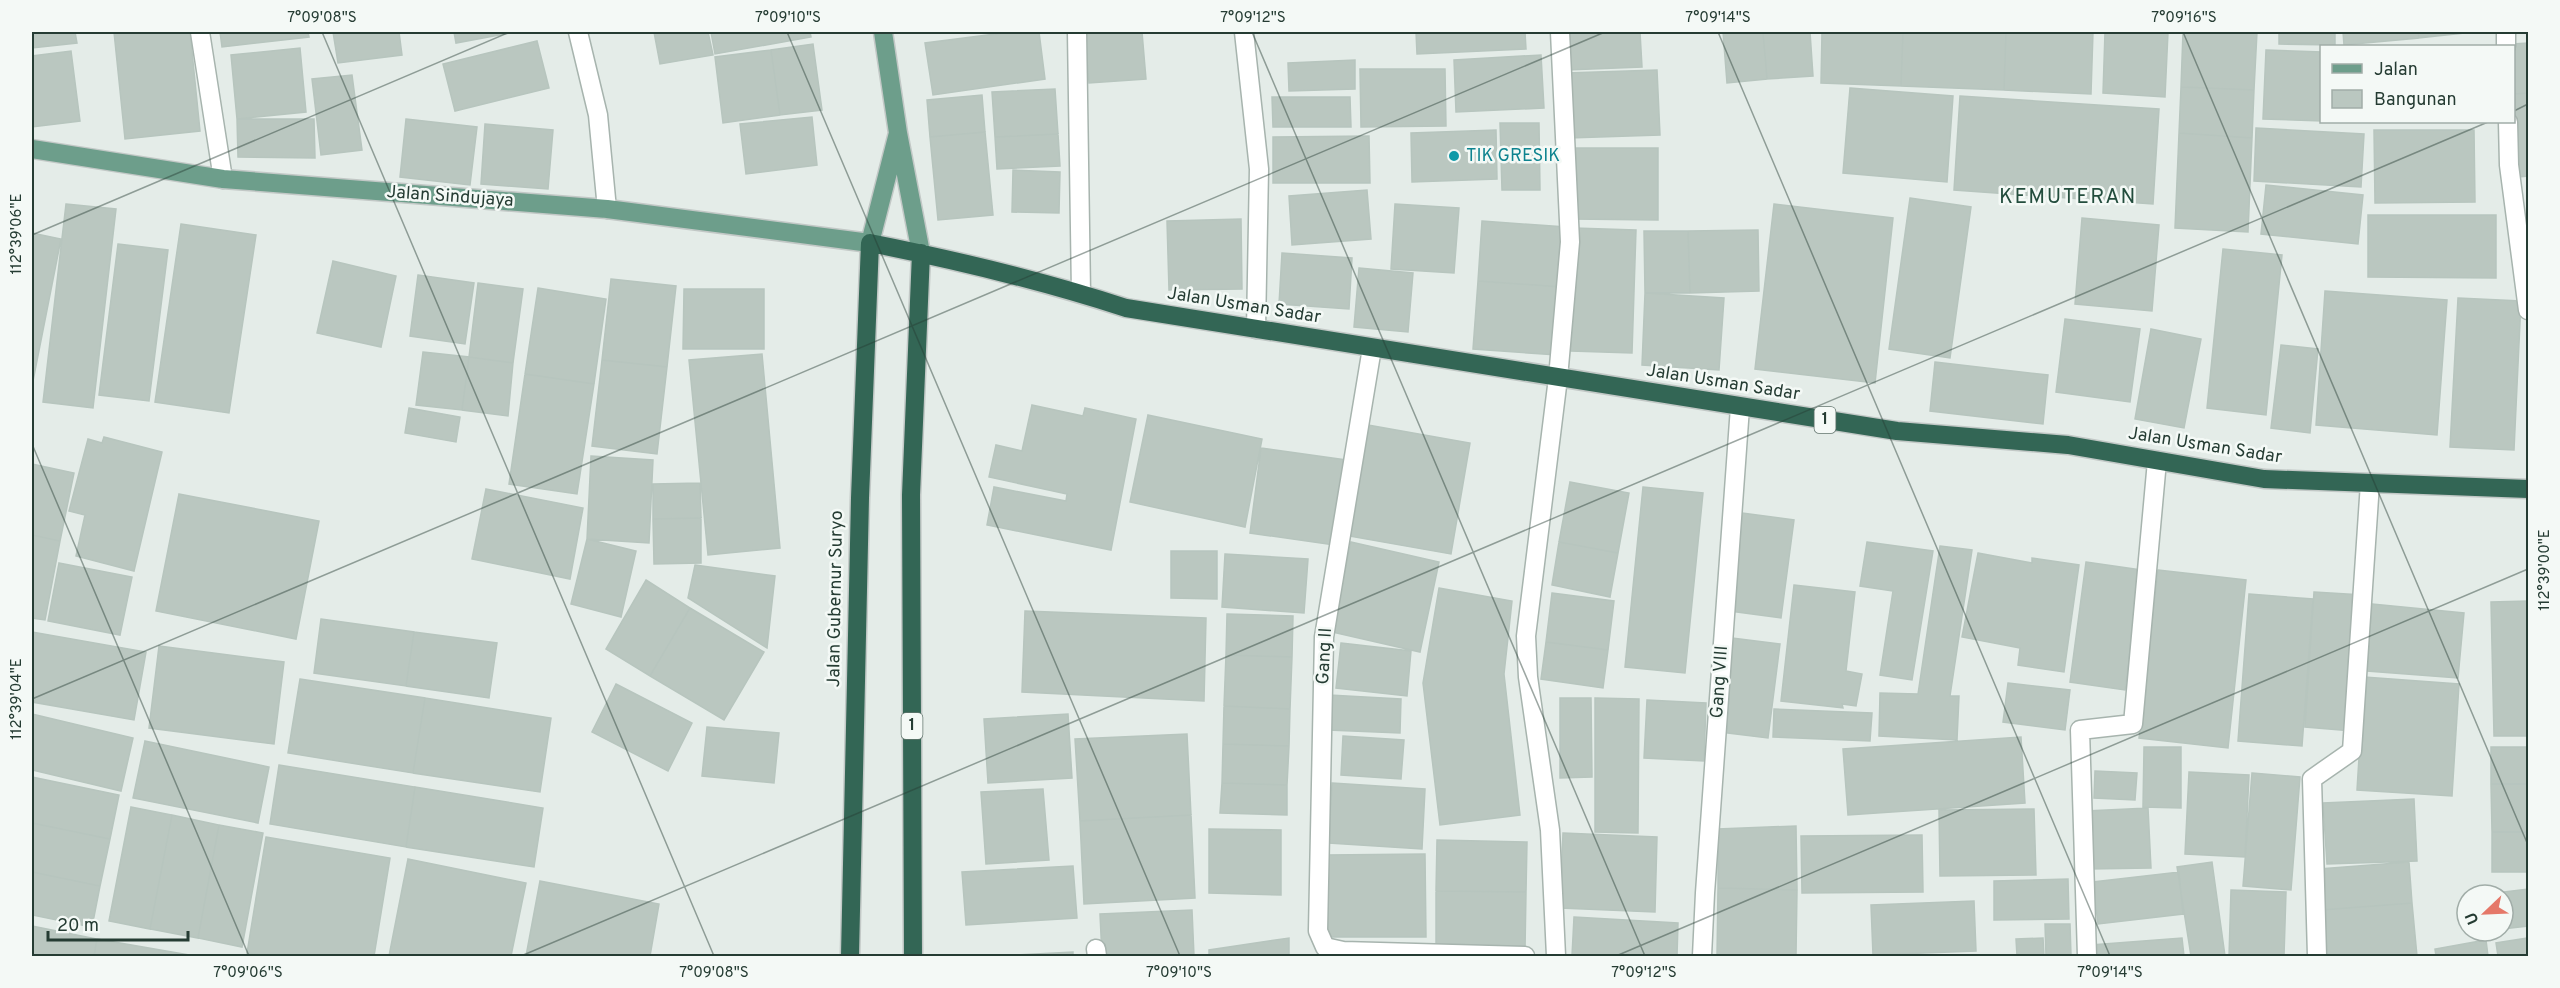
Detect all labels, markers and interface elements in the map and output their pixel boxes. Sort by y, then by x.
text: 7°09'08"S [287,9,357,28]
text: 7°09'10"S [755,9,821,28]
text: 7°09'12"S [1220,9,1286,28]
text: 7°09'14"S [1685,9,1751,28]
text: 7°09'16"S [2151,9,2217,28]
legend [2320,45,2515,123]
text: Jalan [2374,59,2418,82]
text: Bangunan [2374,89,2457,112]
place label: TIK GRESIK [1466,145,1560,168]
marker: TIK GRESIK [1447,149,1461,163]
street label: Jalan Sindujaya [386,181,514,213]
district label: KEMUTERAN [1999,184,2137,211]
text: 112°39'06"E [8,193,27,275]
street label: Jalan Usman Sadar [1165,282,1323,330]
street label: Jalan Usman Sadar [1644,359,1802,407]
road number: 1 [1814,407,1836,433]
street label: Jalan Usman Sadar [2126,422,2284,470]
street label: Jalan Gubernur Suryo [823,510,849,688]
text: 112°39'00"E [2536,529,2555,611]
street label: Gang II [1312,627,1338,685]
street label: Gang VIII [1706,645,1734,719]
text: 112°39'04"E [8,658,27,740]
road number: 1 [902,713,922,739]
north arrow [2455,883,2515,943]
scale bar [48,904,188,942]
text: U [2462,909,2484,927]
text: 20 m [57,915,99,938]
text: 7°09'06"S [213,964,283,983]
text: 7°09'08"S [679,964,749,983]
text: 7°09'10"S [1146,964,1212,983]
text: 7°09'12"S [1611,964,1677,983]
text: 7°09'14"S [2077,964,2143,983]

